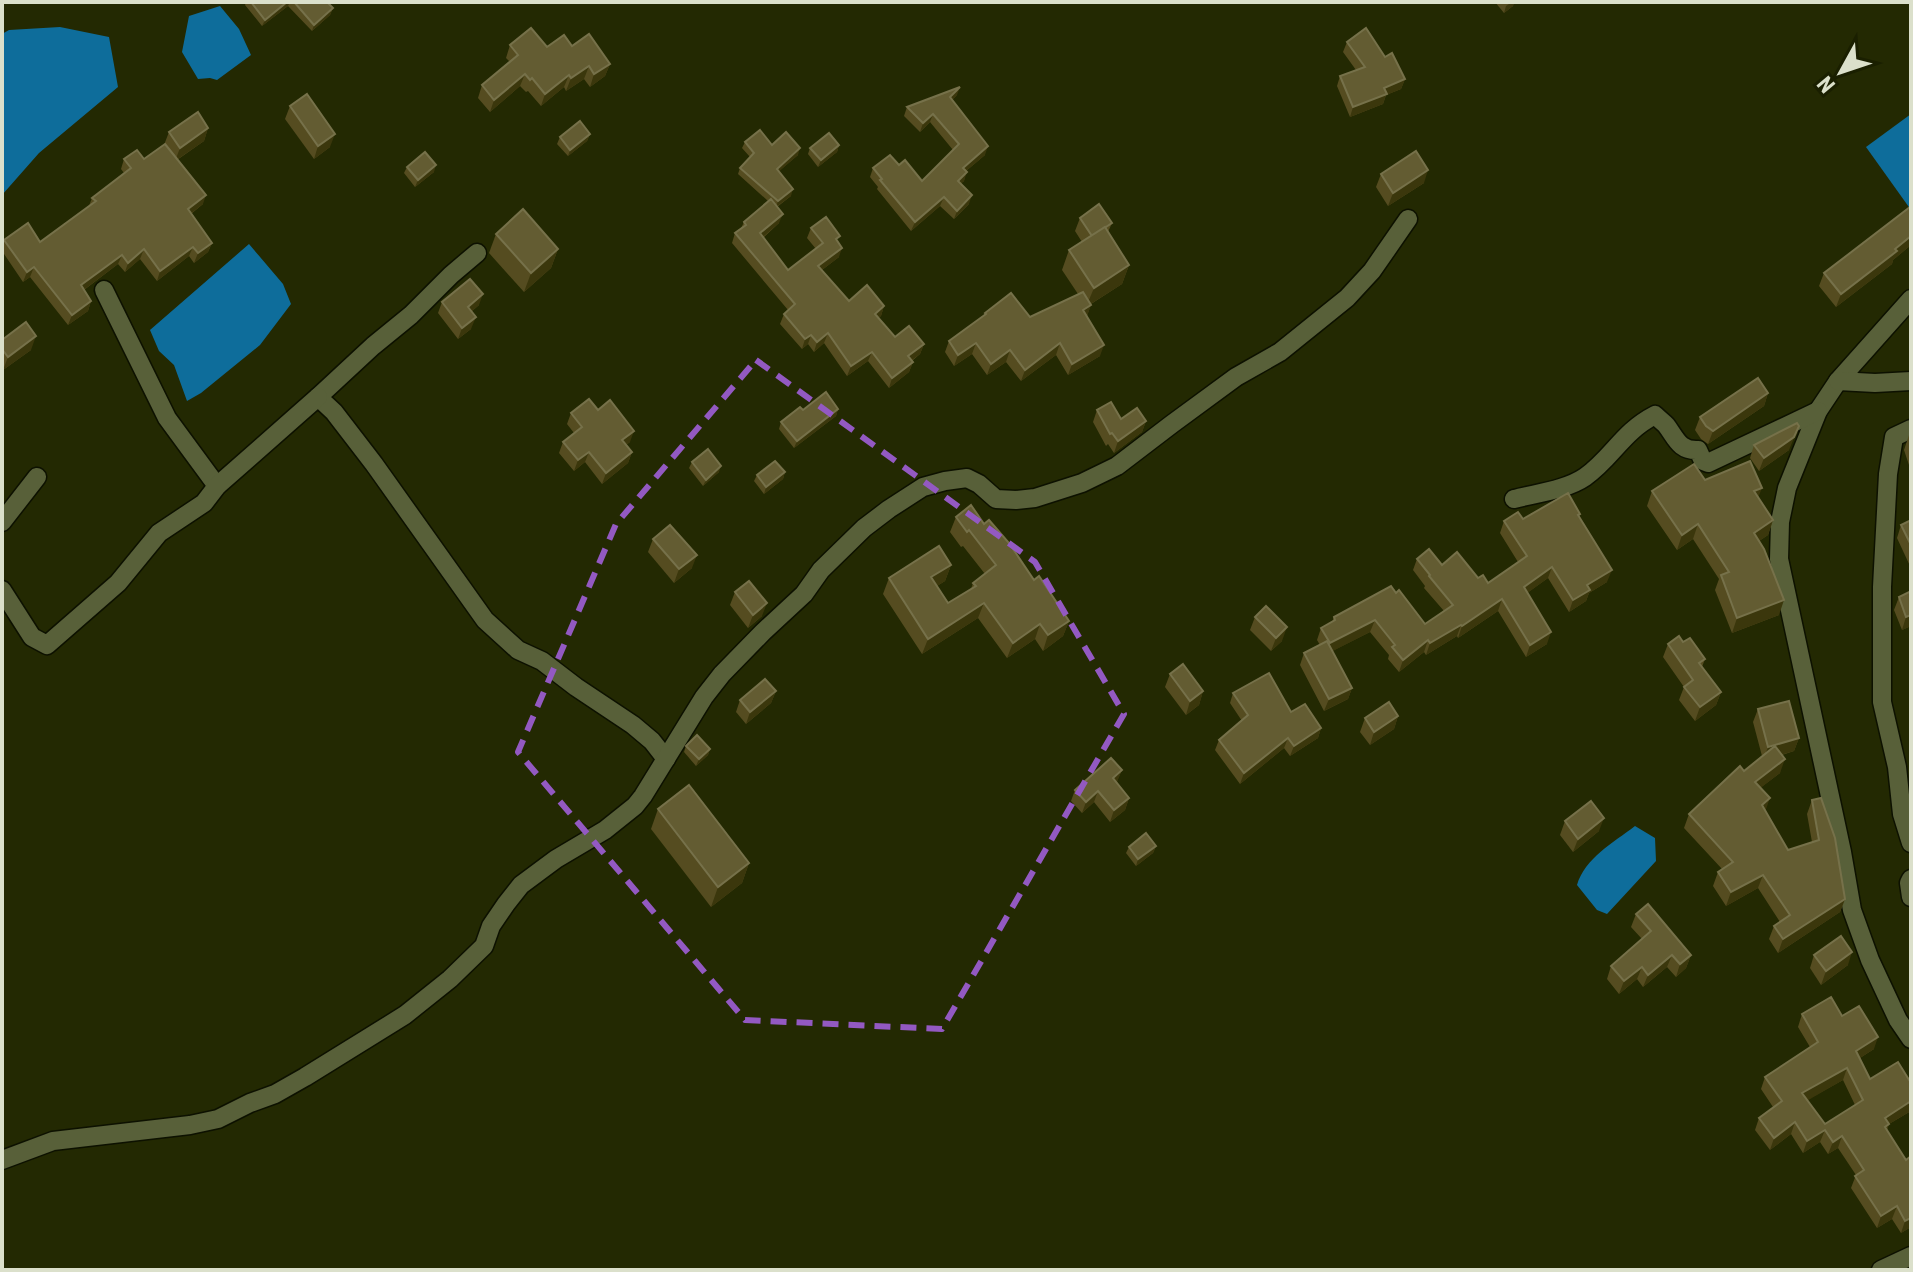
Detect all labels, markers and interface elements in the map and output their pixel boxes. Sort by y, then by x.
north arrow [1801,32,1881,112]
text: N [1812,71,1840,98]

